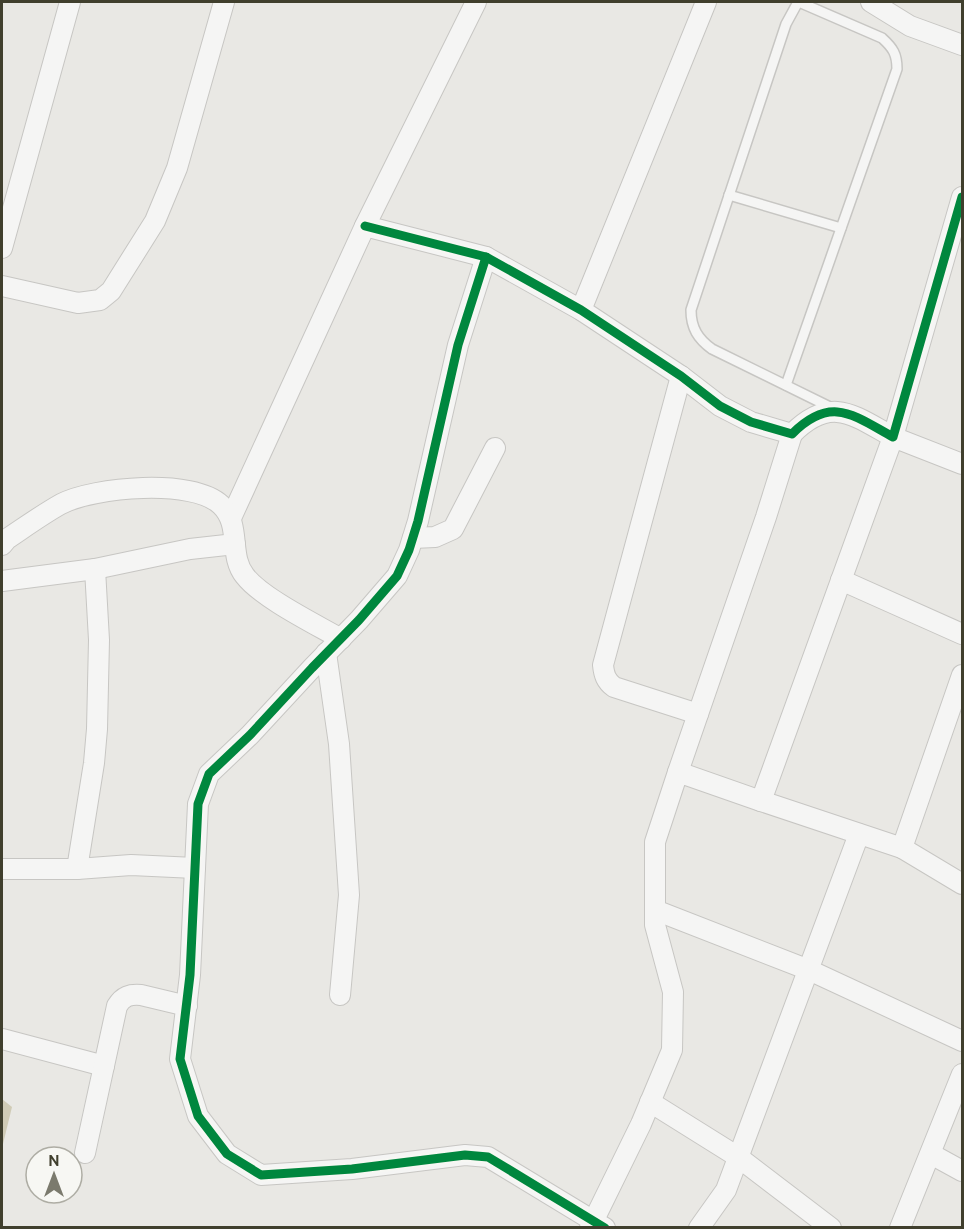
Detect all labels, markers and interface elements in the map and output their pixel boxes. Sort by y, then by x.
north arrow [24,1145,84,1205]
text: N [48,1151,60,1170]

